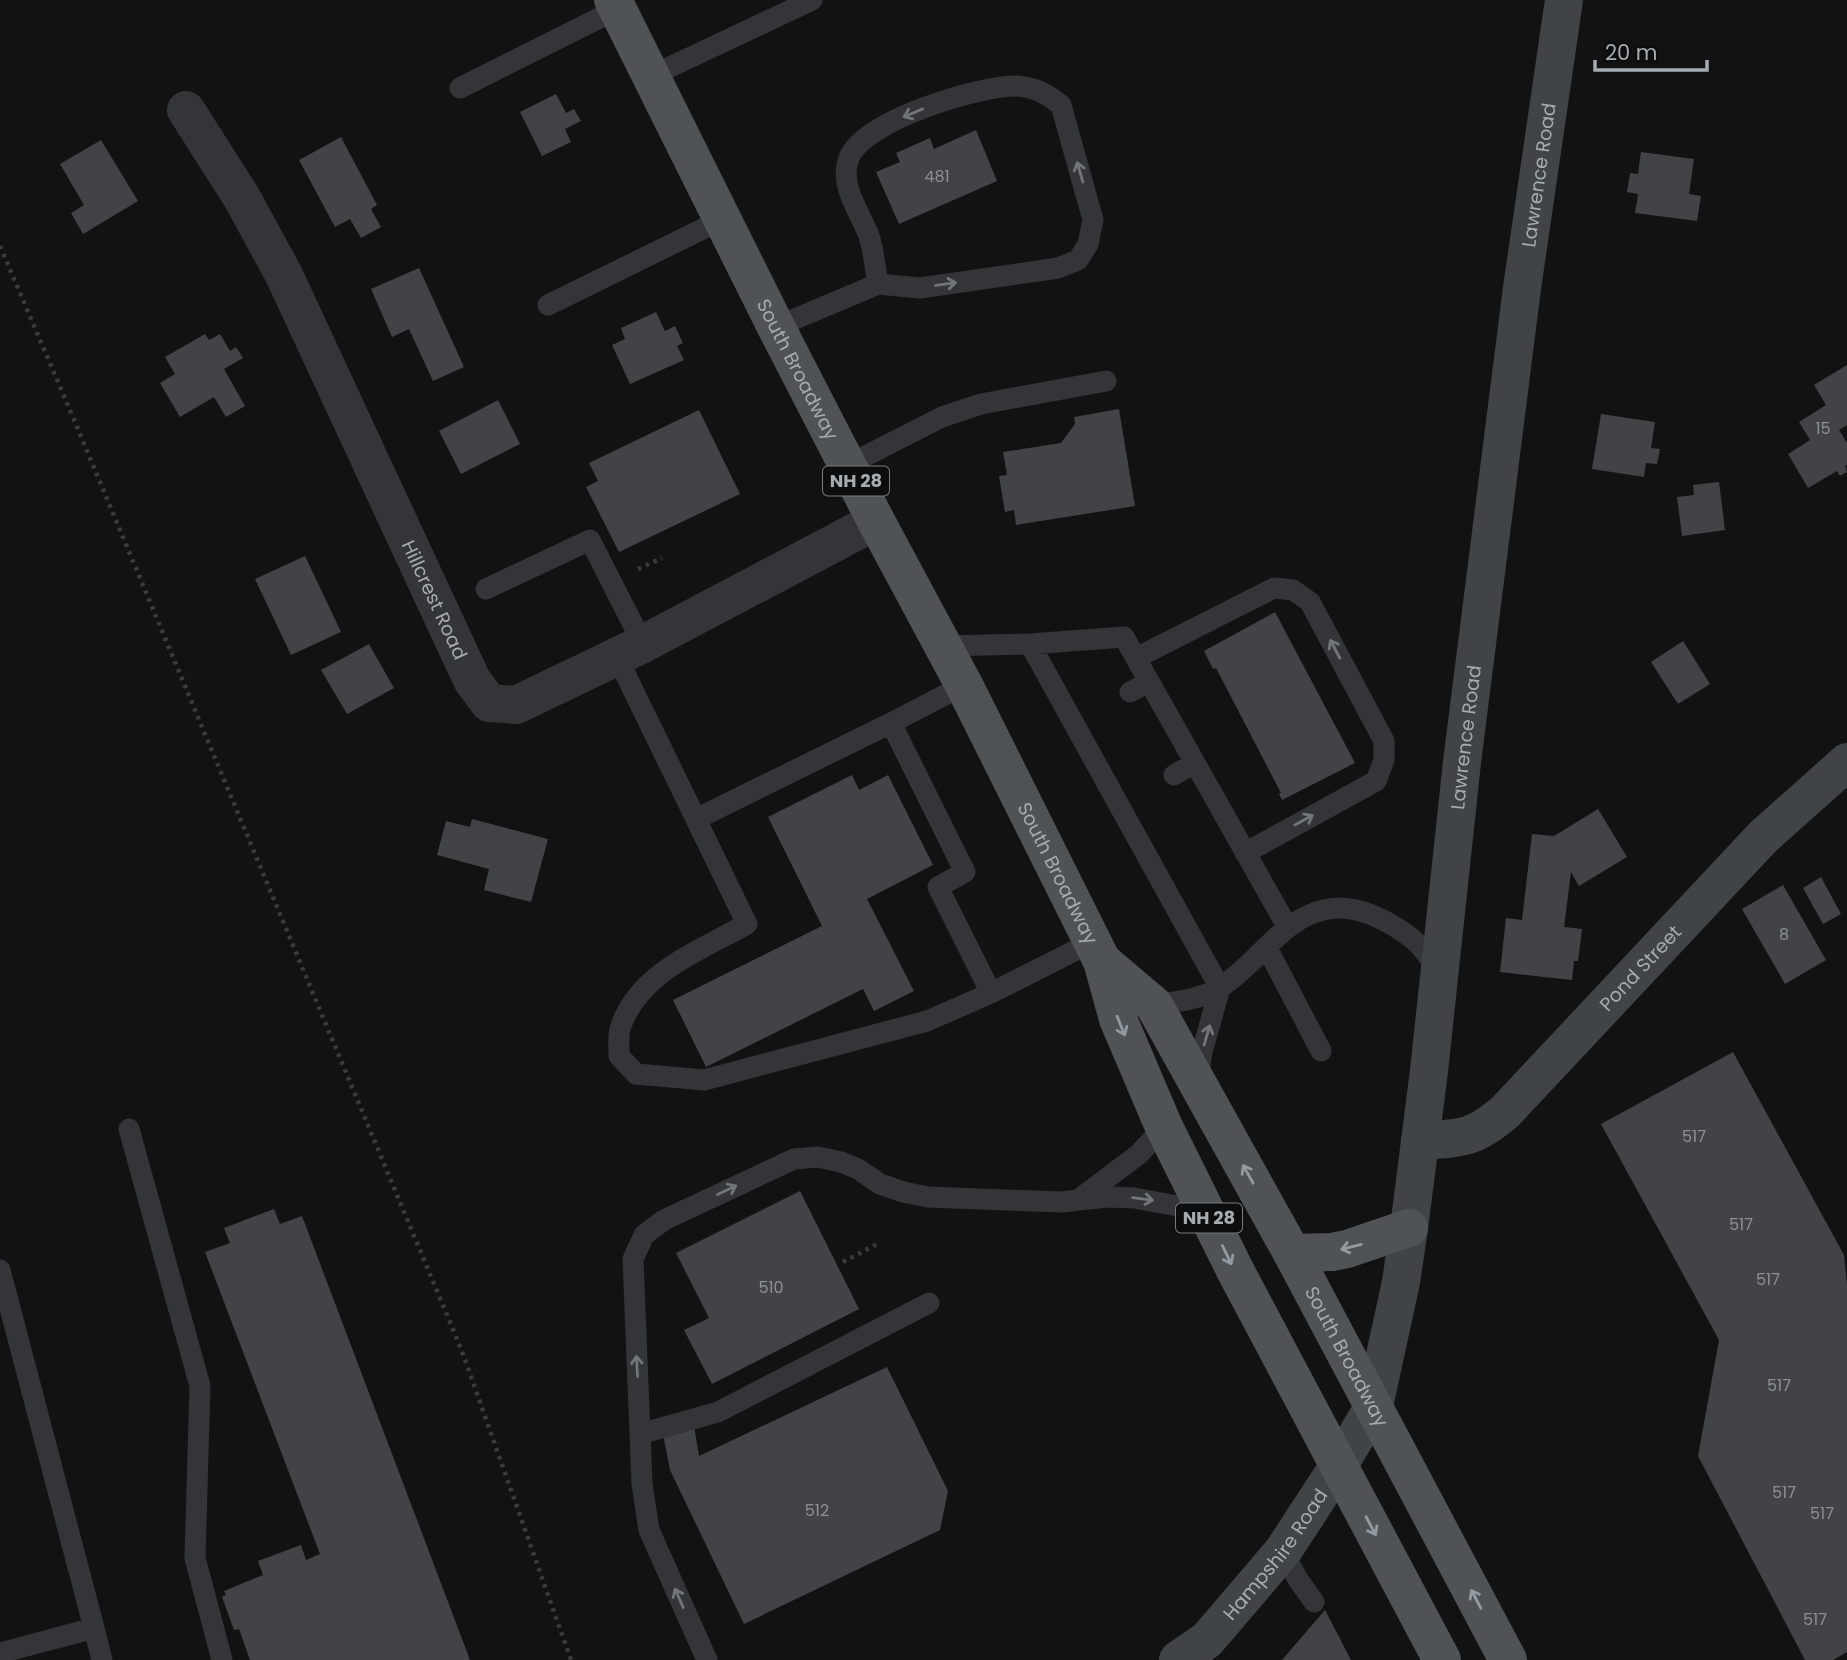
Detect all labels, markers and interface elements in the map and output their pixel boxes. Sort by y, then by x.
scale bar [1595,28,1707,72]
text: 20 m [1605,38,1658,67]
street label: Lawrence Road [1515,101,1563,249]
one-way arrow [902,107,924,120]
one-way arrow [1073,161,1086,184]
house number: 481 [924,165,950,188]
one-way arrow [934,277,957,290]
street label: South Broadway [750,294,845,445]
house number: 15 [1815,417,1831,440]
road number: NH 28 [823,466,889,495]
street label: Hillcrest Road [395,536,474,664]
one-way arrow [1328,639,1341,660]
street label: Lawrence Road [1444,663,1488,811]
street label: South Broadway [1011,798,1105,949]
one-way arrow [1294,813,1314,827]
street label: Pond Street [1593,919,1688,1017]
house number: 8 [1779,923,1789,946]
one-way arrow [1116,1015,1129,1036]
one-way arrow [1202,1025,1215,1047]
house number: 517 [1682,1125,1706,1148]
one-way arrow [1241,1165,1255,1185]
one-way arrow [716,1183,737,1196]
one-way arrow [1131,1193,1154,1206]
road number: NH 28 [1176,1204,1242,1232]
house number: 517 [1729,1213,1753,1236]
one-way arrow [1341,1241,1363,1254]
one-way arrow [1221,1244,1235,1265]
house number: 517 [1756,1268,1780,1291]
house number: 510 [758,1276,784,1299]
street label: South Broadway [1298,1282,1395,1432]
one-way arrow [631,1354,644,1377]
house number: 517 [1767,1374,1791,1397]
house number: 517 [1772,1481,1796,1504]
street label: Hampshire Road [1217,1484,1334,1626]
house number: 512 [805,1499,829,1522]
house number: 517 [1810,1502,1834,1525]
one-way arrow [1365,1515,1379,1536]
one-way arrow [672,1588,685,1609]
one-way arrow [1469,1590,1483,1610]
house number: 517 [1803,1608,1827,1631]

